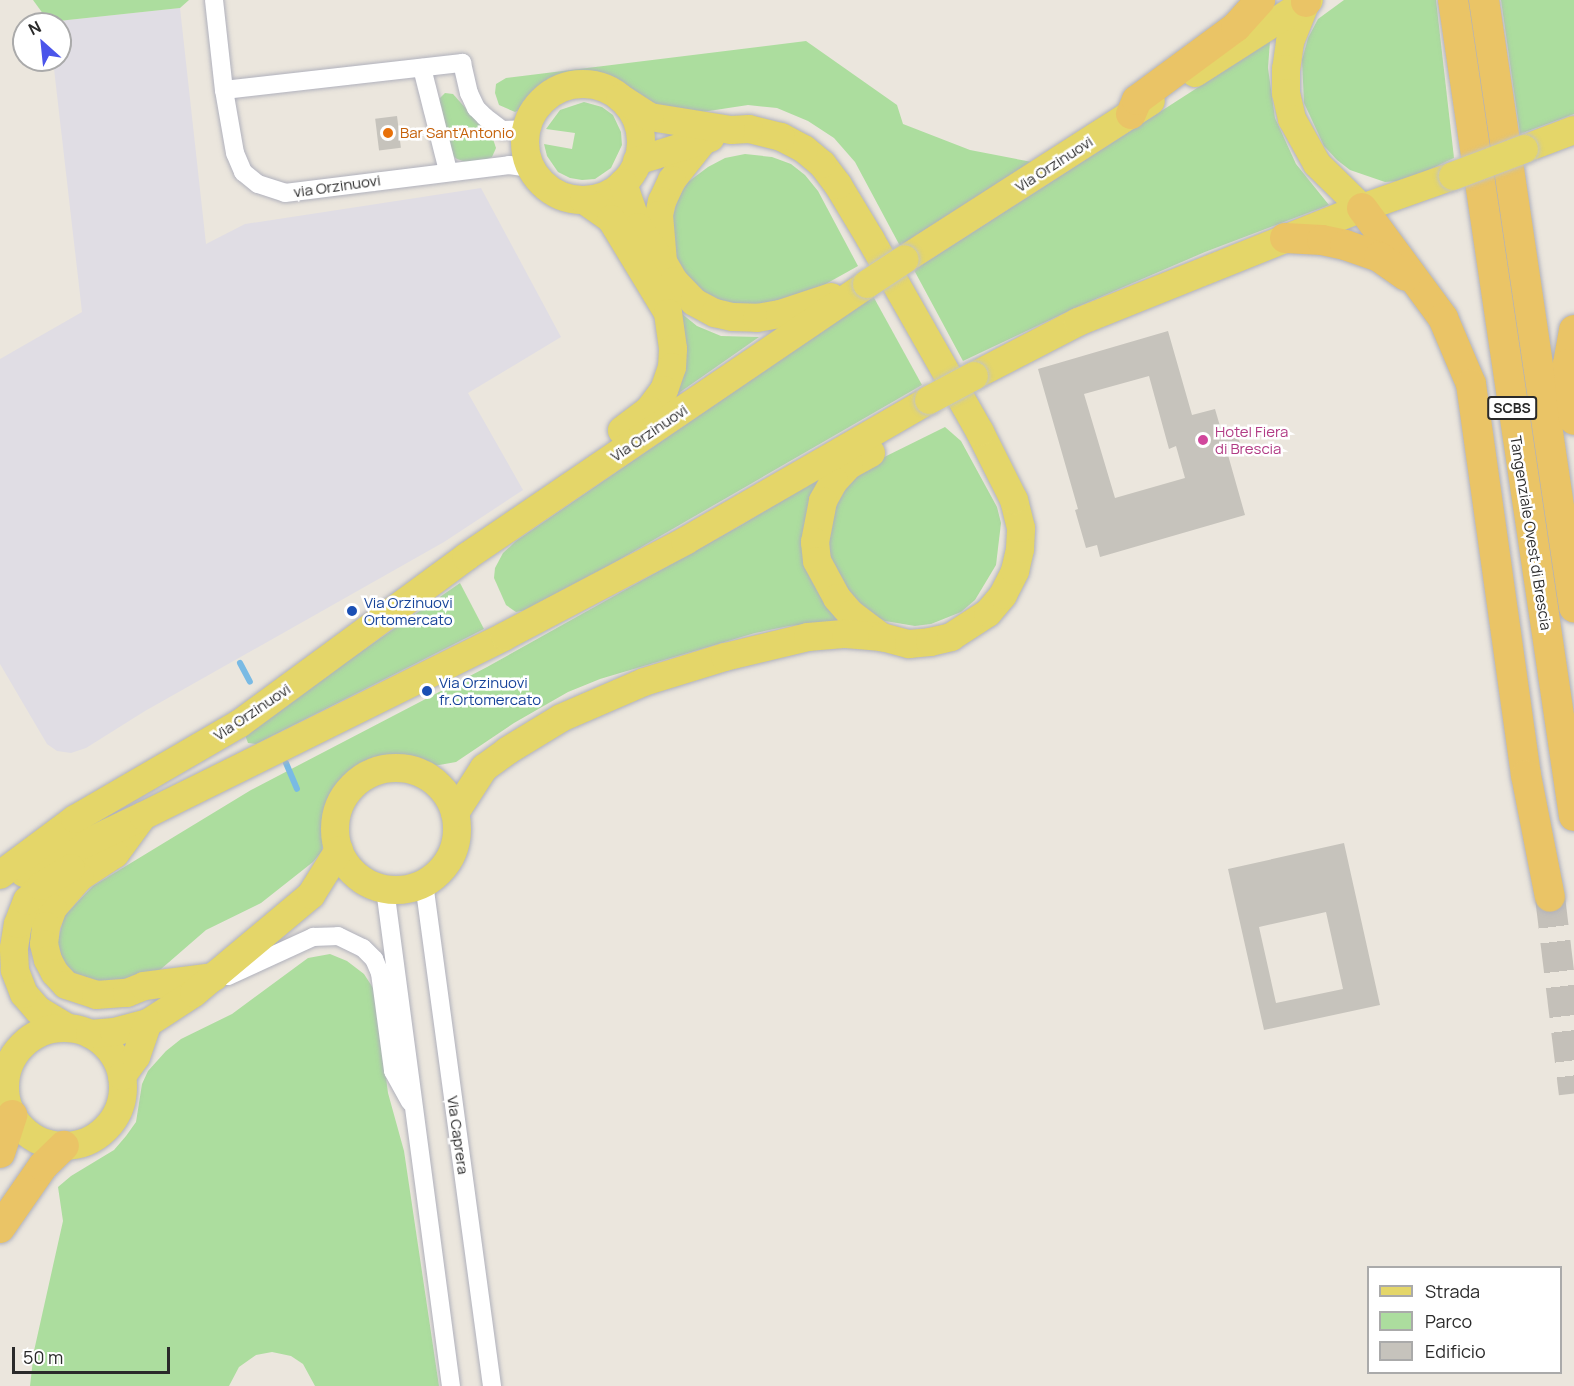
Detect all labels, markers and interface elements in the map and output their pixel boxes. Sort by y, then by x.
north arrow [12,12,72,72]
text: N [25,15,45,40]
place label: Bar Sant'Antonio [400,124,514,142]
marker: Bar Sant'Antonio [381,126,395,140]
street label: Via Orzinuovi [1012,132,1096,196]
street label: via Orzinuovi [292,171,382,201]
road number: SCBS [1486,397,1538,419]
street label: Via Orzinuovi [607,401,691,465]
place label: Hotel Fiera di Brescia [1215,422,1288,457]
marker: Hotel Fiera di Brescia [1196,433,1210,447]
street label: Tangenziale Ovest di Brescia [1507,434,1555,632]
place label: Via Orzinuovi Ortomercato [364,593,453,628]
marker: Via Orzinuovi Ortomercato [345,604,359,618]
place label: Via Orzinuovi fr.Ortomercato [439,673,541,708]
street label: Via Orzinuovi [210,680,294,744]
marker: Via Orzinuovi fr.Ortomercato [420,684,434,698]
street label: Via Caprera [444,1095,472,1175]
legend [1367,1266,1562,1374]
text: Strada [1425,1279,1480,1303]
text: Parco [1425,1309,1472,1333]
scale bar [15,1335,172,1373]
text: Edificio [1425,1339,1486,1363]
text: 50 m [23,1345,63,1369]

